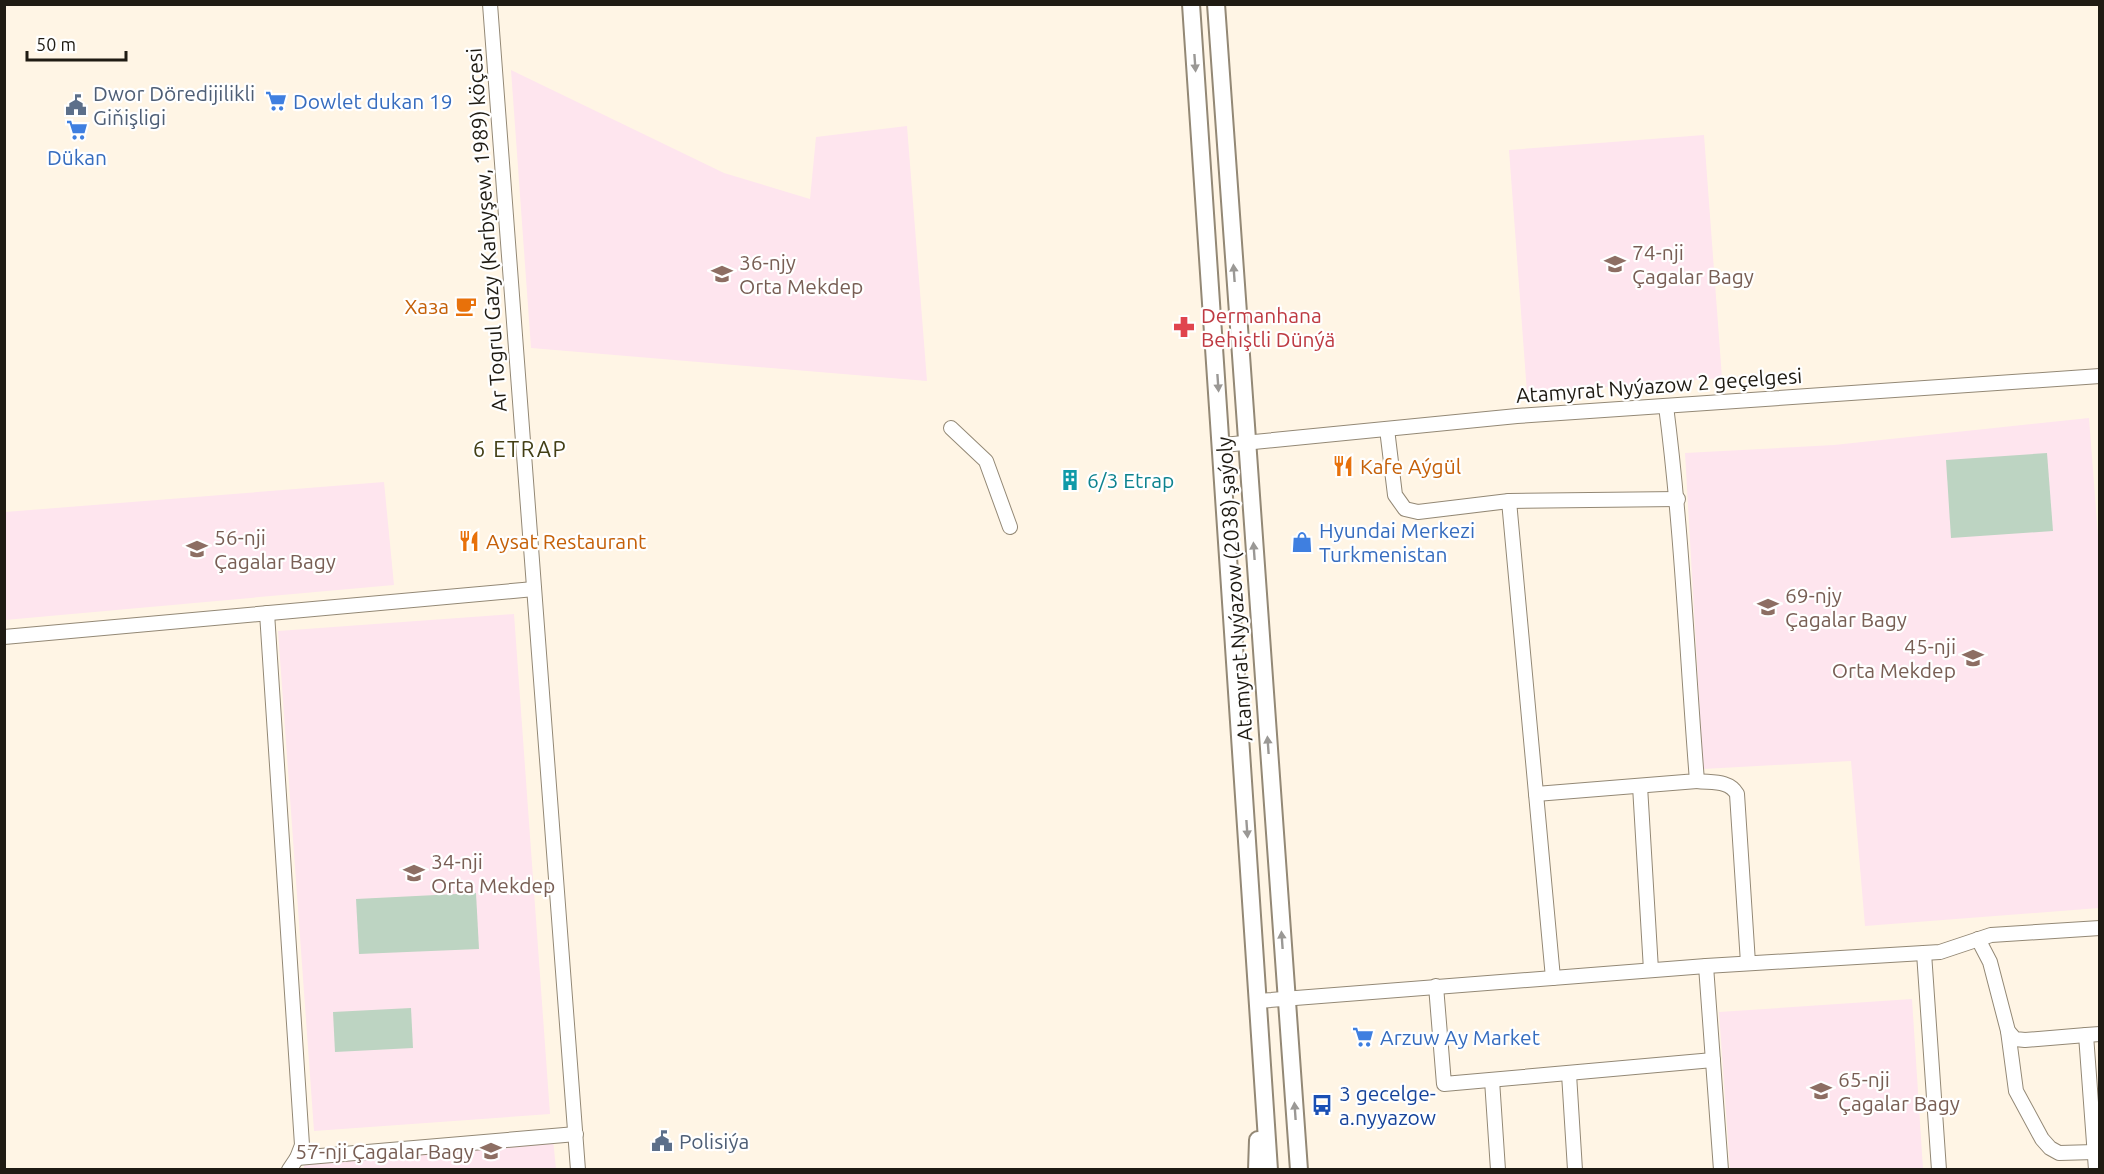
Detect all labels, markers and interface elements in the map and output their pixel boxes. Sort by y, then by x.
scale bar [27,24,126,62]
text: 50 m [36,34,76,54]
street label: Ar Togrul Gazy (Karbyşew, 1989) köçesi [461,47,511,413]
one-way arrow [1191,53,1200,72]
place label: Dwor Döredijilikli Giňişligi [93,81,255,129]
supermarket icon: Dowlet dukan 19 [264,89,288,113]
place label: Dowlet dukan 19 [293,89,453,113]
public building icon: Dwor Döredijilikli Giňişligi [64,93,88,117]
supermarket icon: Dükan [65,118,89,142]
place label: Dükan [47,145,107,169]
place label: 74-nji Çagalar Bagy [1632,240,1754,288]
place label: 36-njy Orta Mekdep [739,250,863,298]
school or university icon: 74-nji Çagalar Bagy [1603,252,1627,276]
school or university icon: 36-njy Orta Mekdep [710,262,734,286]
one-way arrow [1230,263,1239,282]
place label: Хаза [404,294,449,318]
cafe icon: Хаза [454,294,478,318]
place label: Dermanhana Behiştli Dünýä [1201,303,1335,351]
pharmacy icon: Dermanhana Behiştli Dünýä [1172,315,1196,339]
street label: Atamyrat Nyýazow 2 geçelgesi [1515,363,1803,407]
one-way arrow [1213,374,1223,393]
district label: 6 ETRAP [473,436,567,461]
street label: Atamyrat Nyýazow (2038) şaýoly [1211,436,1257,742]
restaurant icon: Kafe Aýgül [1331,454,1355,478]
place label: Kafe Aýgül [1360,454,1461,478]
building icon: 6/3 Etrap [1058,468,1082,492]
place label: 6/3 Etrap [1087,468,1174,492]
place label: Hyundai Merkezi Turkmenistan [1319,518,1475,566]
place label: 56-nji Çagalar Bagy [214,525,336,573]
restaurant icon: Aysat Restaurant [457,529,481,553]
place label: Aysat Restaurant [486,529,646,553]
shop icon: Hyundai Merkezi Turkmenistan [1290,530,1314,554]
school or university icon: 56-nji Çagalar Bagy [185,537,209,561]
one-way arrow [1249,541,1258,560]
place label: 69-njy Çagalar Bagy [1785,583,1907,631]
school or university icon: 69-njy Çagalar Bagy [1756,595,1780,619]
place label: 45-nji Orta Mekdep [1832,634,1956,682]
school or university icon: 45-nji Orta Mekdep [1961,646,1985,670]
one-way arrow [1263,736,1273,755]
one-way arrow [1242,820,1252,839]
place label: 34-nji Orta Mekdep [431,849,555,897]
school or university icon: 34-nji Orta Mekdep [402,861,426,885]
one-way arrow [1277,930,1287,949]
supermarket icon: Arzuw Ay Market [1351,1025,1375,1049]
place label: Arzuw Ay Market [1380,1025,1540,1049]
place label: 65-nji Çagalar Bagy [1838,1067,1960,1115]
school or university icon: 65-nji Çagalar Bagy [1809,1079,1833,1103]
place label: 3 gecelge- a.nyyazow [1339,1081,1436,1129]
bus stop icon: 3 gecelge- a.nyyazow [1310,1093,1334,1117]
one-way arrow [1290,1102,1299,1121]
public building icon: Polisiýa [650,1129,674,1153]
place label: Polisiýa [679,1129,749,1153]
place label: 57-nji Çagalar Bagy [295,1139,474,1163]
school or university icon: 57-nji Çagalar Bagy [479,1139,503,1163]

